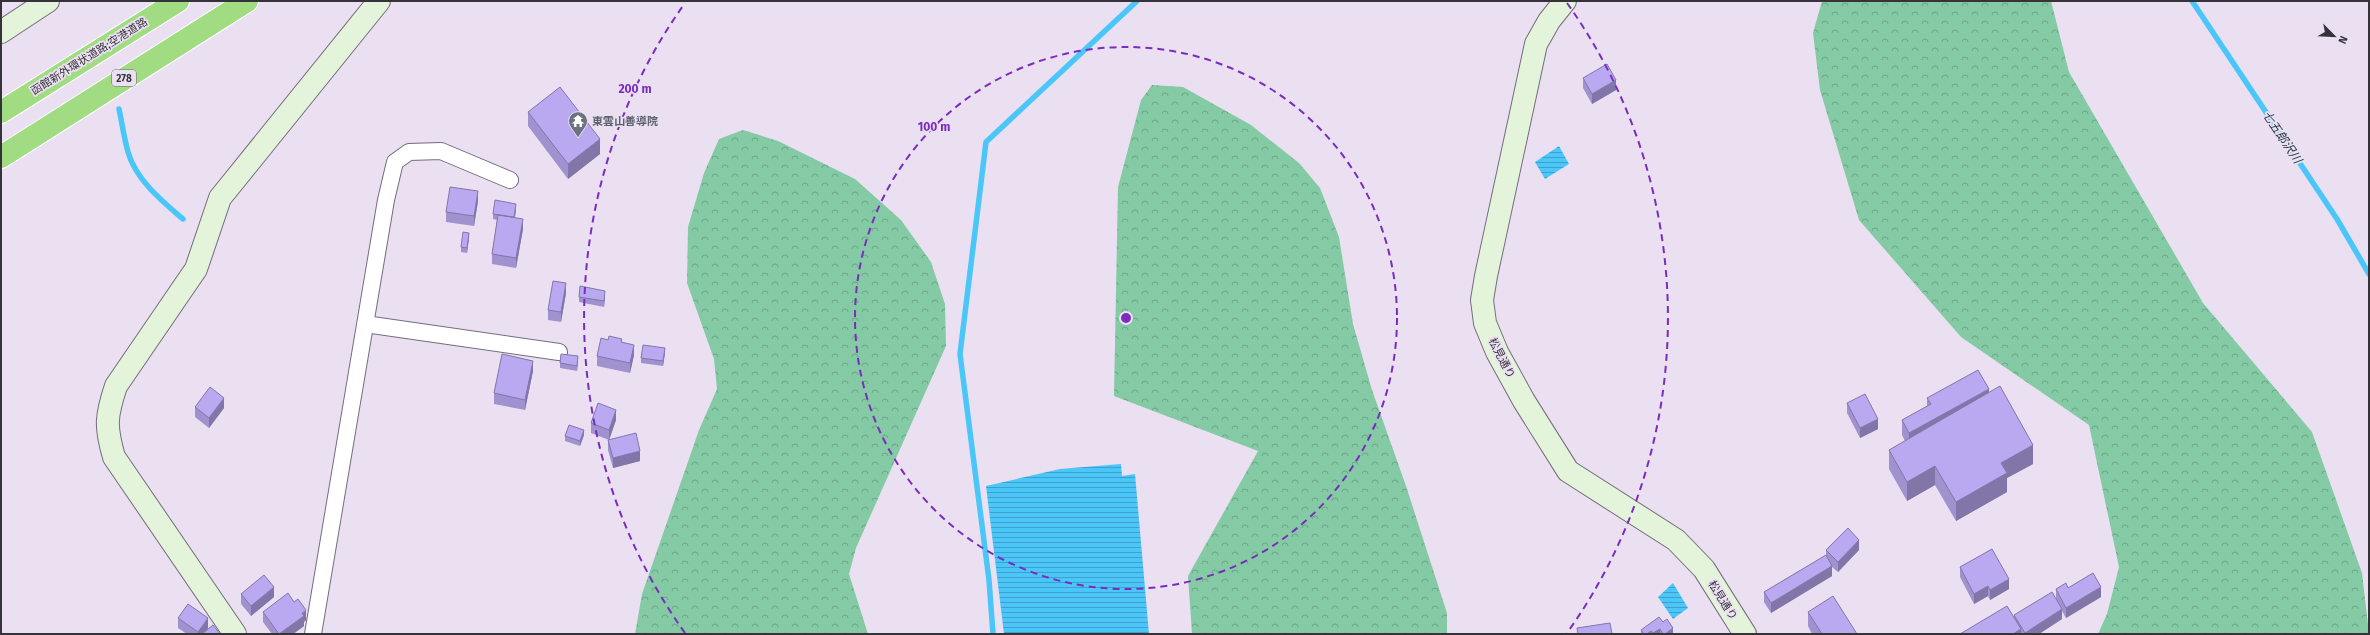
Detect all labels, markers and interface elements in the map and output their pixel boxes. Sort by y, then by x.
street label: 函館新外環状道路;空港道路 [29,15,150,98]
north arrow [2314,16,2354,56]
text: N [2335,34,2350,46]
road number: 278 [112,70,136,86]
text: 200 m [618,82,652,96]
water label: 七五郎沢川 [2259,108,2306,167]
temple icon: 東雲山善導院 [567,110,589,138]
place label: 東雲山善導院 [592,115,658,128]
text: 100 m [918,120,950,134]
centre of rings [1119,311,1133,325]
street label: 松見通り [1486,336,1517,381]
street label: 松見通り [1705,578,1740,622]

